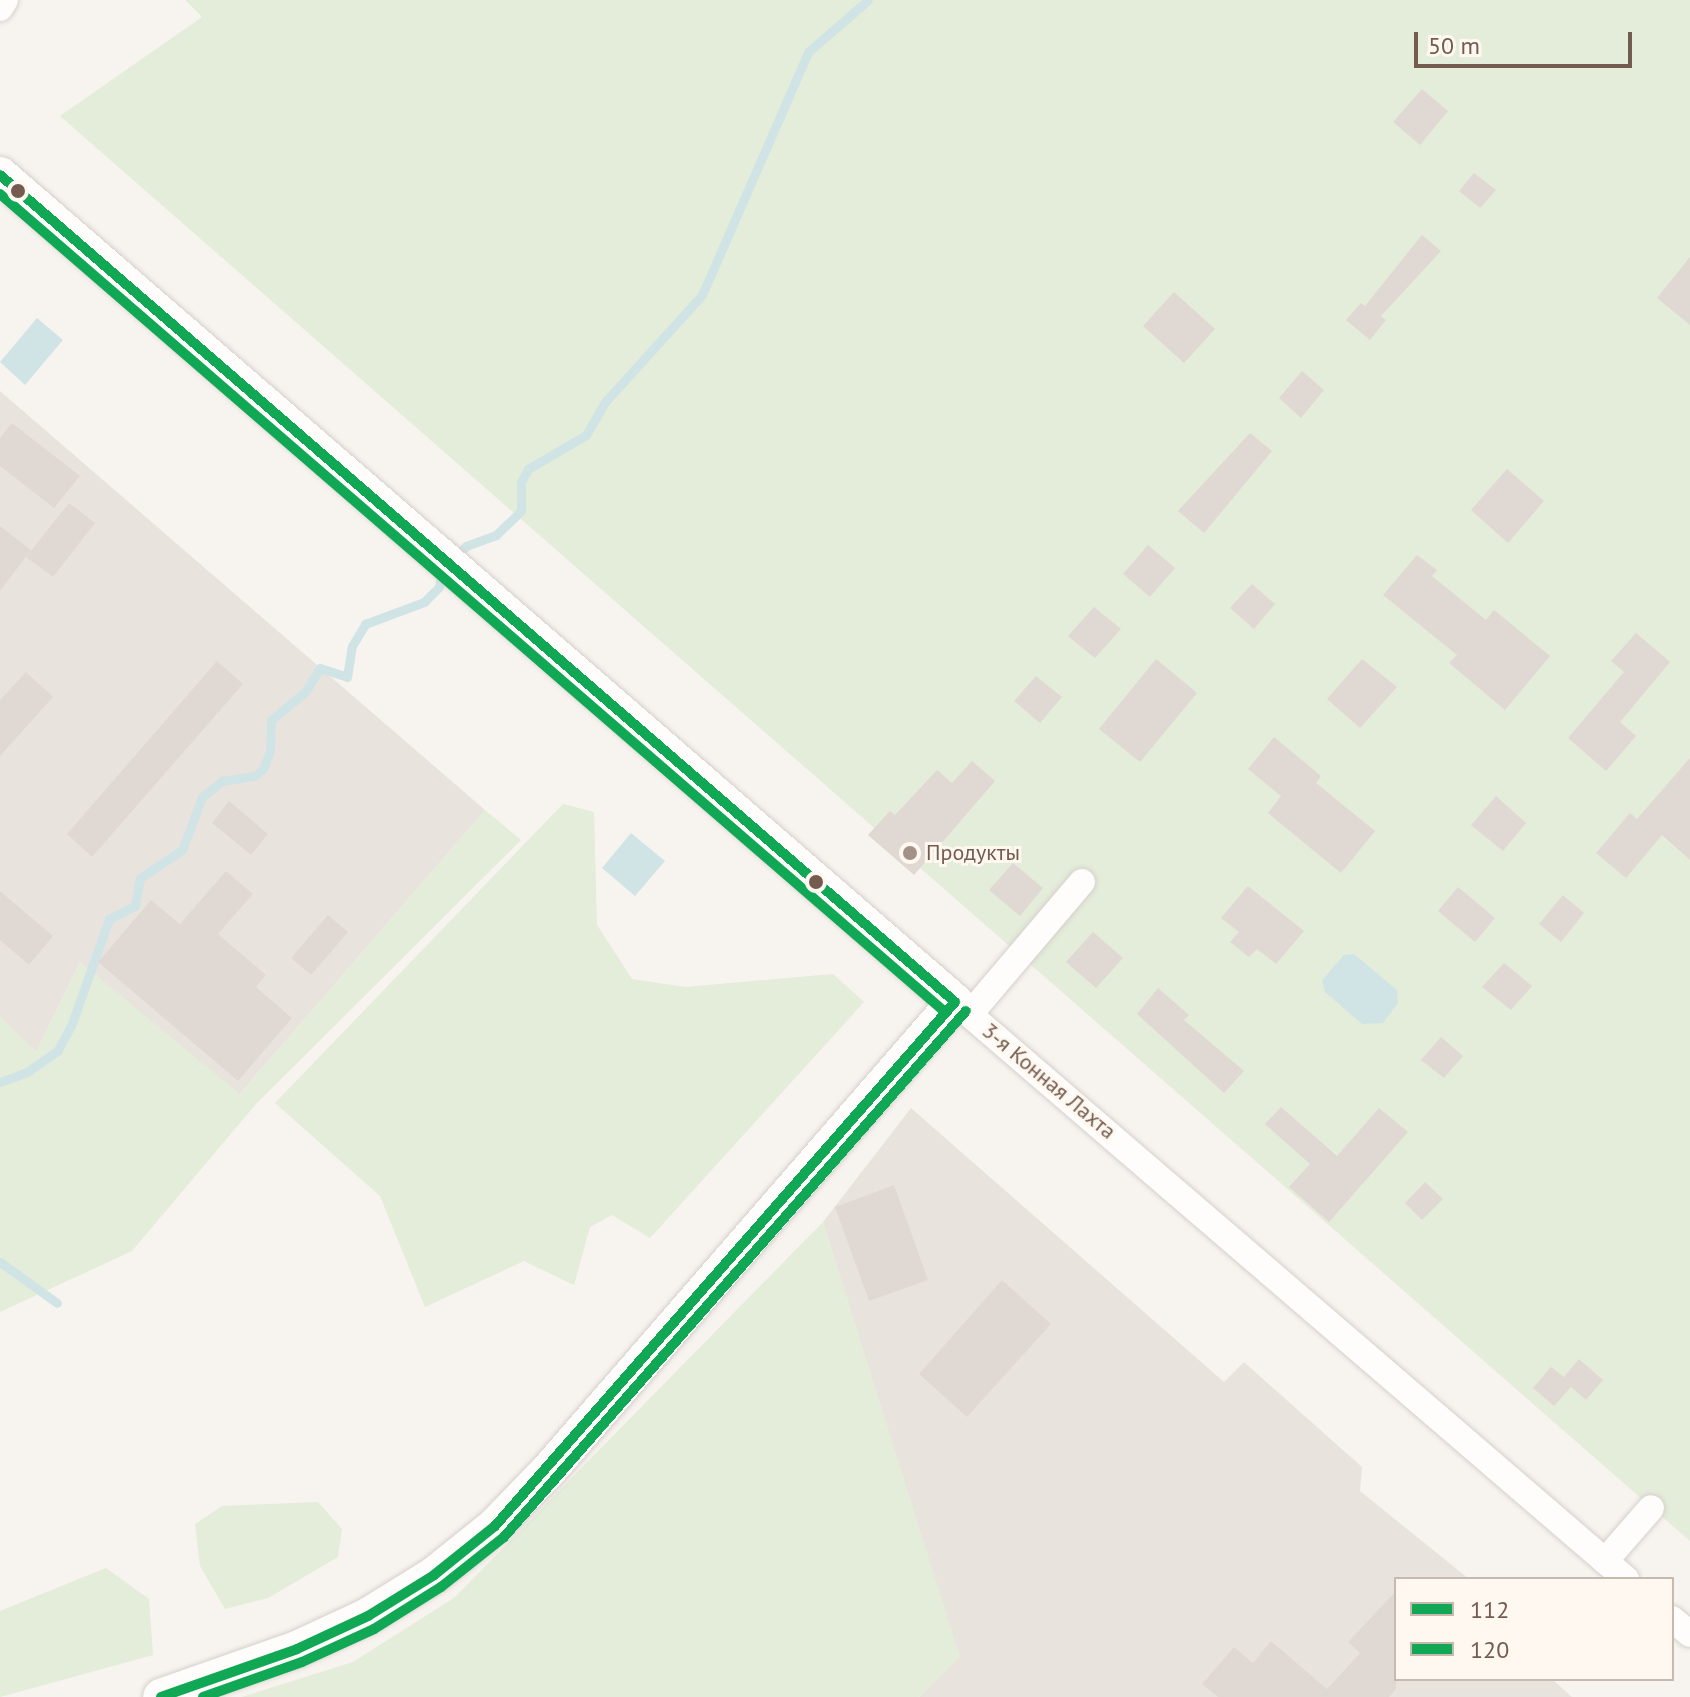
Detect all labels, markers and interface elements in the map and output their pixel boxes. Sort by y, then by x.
scale bar [1418,16,1636,66]
text: 50 m [1428,30,1480,61]
unlabelled marker [10,183,26,199]
place label: Продукты [926,840,1020,866]
marker: Продукты [901,844,919,862]
unlabelled marker [808,874,824,890]
street label: 3-я Конная Лахта [977,1017,1121,1145]
legend [1394,1577,1674,1681]
text: 112 [1470,1594,1509,1625]
text: 120 [1470,1634,1509,1665]

